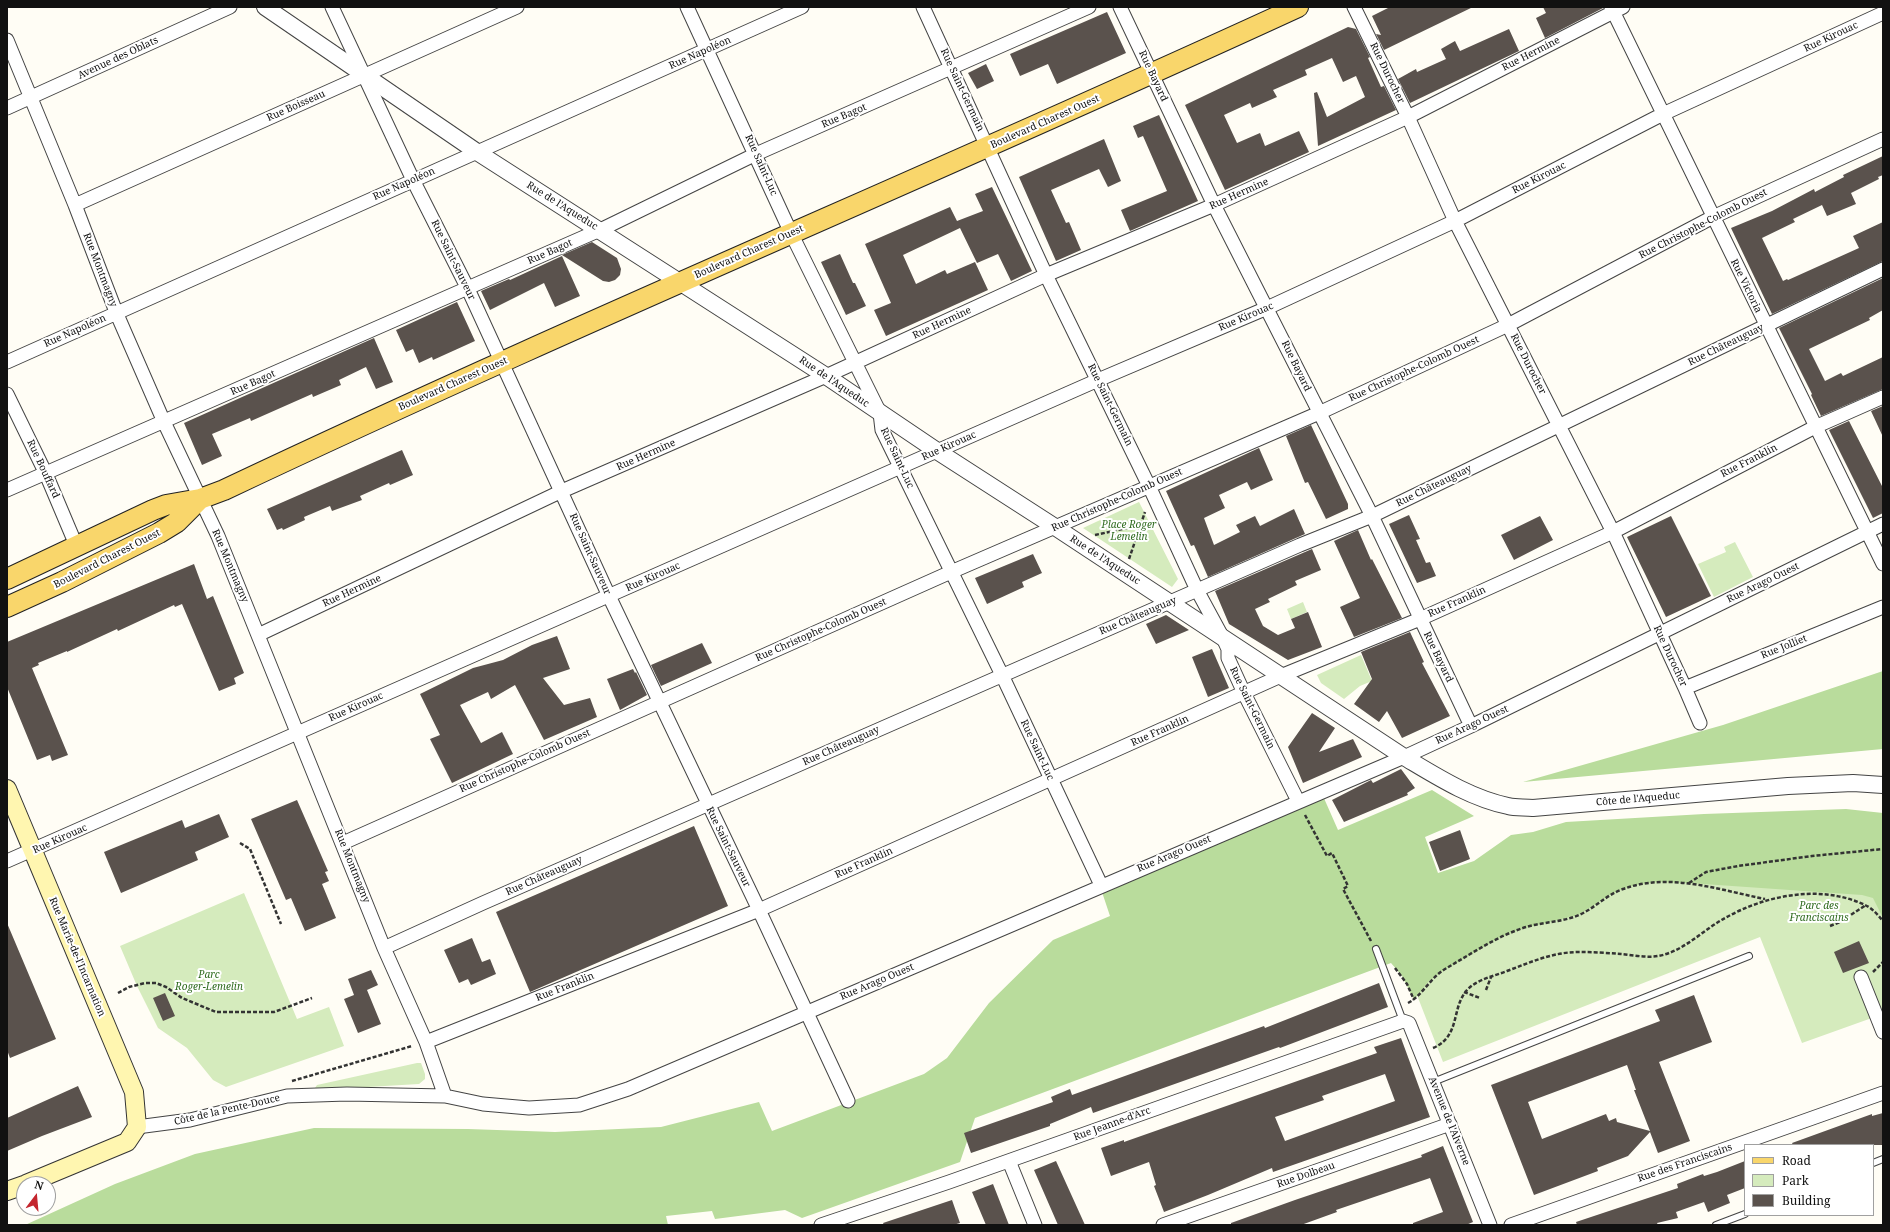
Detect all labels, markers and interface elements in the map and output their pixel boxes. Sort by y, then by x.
street label: Rue Kirouac [1802,19,1860,55]
street label: Avenue des Oblats [76,34,160,82]
street label: Rue Napoléon [667,34,733,72]
street label: Rue Hermine [1500,34,1562,74]
street label: Rue Durocher [1367,41,1407,105]
street label: Rue Saint-Germain [938,47,986,133]
street label: Rue Bayard [1136,49,1170,103]
street label: Rue Boisseau [265,88,327,124]
street label: Boulevard Charest Ouest [989,93,1101,151]
street label: Rue Bagot [820,101,868,131]
street label: Rue Saint-Luc [742,133,780,197]
street label: Rue Kirouac [1510,159,1568,197]
street label: Rue Napoléon [371,165,437,203]
street label: Rue Hermine [1208,176,1270,212]
street label: Rue de l'Aqueduc [524,179,600,233]
street label: Rue Christophe-Colomb Ouest [1637,186,1769,262]
street label: Rue Saint-Sauveur [428,218,478,302]
street label: Boulevard Charest Ouest [693,223,805,281]
street label: Rue Montmagny [80,231,120,309]
street label: Rue Bagot [526,237,574,267]
street label: Rue Victoria [1728,257,1764,315]
street label: Rue Kirouac [1217,300,1275,334]
street label: Rue Hermine [911,304,973,342]
street label: Rue Napoléon [42,312,108,350]
street label: Rue Châteauguay [1686,321,1766,369]
street label: Rue Durocher [1508,332,1548,396]
street label: Rue Christophe-Colomb Ouest [1347,334,1481,404]
street label: Rue Bayard [1279,339,1313,393]
street label: Rue de l'Aqueduc [797,354,871,410]
street label: Boulevard Charest Ouest [397,355,509,413]
street label: Rue Saint-Germain [1085,362,1135,448]
street label: Rue Bagot [229,368,277,398]
street label: Rue Saint-Luc [878,426,916,490]
street label: Rue Kirouac [920,429,978,463]
street label: Rue Hermine [615,437,677,473]
street label: Rue Bouffard [24,438,62,500]
street label: Rue Franklin [1719,442,1779,480]
street label: Rue Châteauguay [1394,462,1474,510]
street label: Rue Christophe-Colomb Ouest [1050,466,1184,534]
street label: Rue Saint-Sauveur [567,511,613,597]
park label: Place Roger Lemelin [1102,519,1156,542]
street label: Boulevard Charest Ouest [52,527,162,591]
street label: Rue Montmagny [209,528,251,604]
street label: Rue de l'Aqueduc [1068,533,1142,587]
street label: Rue Kirouac [624,560,682,594]
street label: Rue Arago Ouest [1725,560,1801,606]
street label: Rue Hermine [321,572,383,610]
street label: Rue Franklin [1426,584,1488,620]
street label: Rue Châteauguay [1098,594,1178,638]
street label: Rue Christophe-Colomb Ouest [754,596,888,664]
street label: Rue Durocher [1651,623,1689,689]
street label: Rue Bayard [1421,630,1455,684]
street label: Rue Jolliet [1759,632,1809,662]
street label: Rue Saint-Germain [1227,665,1277,751]
street label: Rue Kirouac [327,690,385,724]
street label: Rue Arago Ouest [1434,703,1510,747]
street label: Rue Franklin [1129,713,1191,749]
street label: Rue Saint-Luc [1018,718,1056,782]
street label: Rue Châteauguay [801,724,881,768]
street label: Rue Christophe-Colomb Ouest [458,727,592,795]
street label: Côte de l'Aqueduc [1596,789,1680,809]
street label: Rue Saint-Sauveur [703,805,753,889]
street label: Rue Kirouac [31,822,89,856]
street label: Rue Montmagny [332,827,372,905]
street label: Rue Arago Ouest [1135,833,1213,875]
street label: Rue Franklin [833,845,895,881]
street label: Rue Châteauguay [504,854,584,898]
street label: Rue Marie-de-l'Incarnation [46,896,108,1018]
park label: Parc des Franciscains [1789,900,1849,924]
street label: Rue Arago Ouest [838,961,916,1003]
park label: Parc Roger-Lemelin [175,969,243,992]
street label: Rue Franklin [534,970,596,1004]
street label: Avenue de l'Alverne [1426,1075,1472,1167]
street label: Côte de la Pente-Douce [173,1092,281,1128]
street label: Rue Jeanne-d'Arc [1072,1105,1152,1143]
street label: Rue des Franciscains [1636,1141,1734,1185]
legend [1744,1144,1874,1216]
text: Road [1782,1152,1811,1169]
street label: Rue Dolbeau [1275,1159,1337,1191]
text: Park [1782,1172,1809,1189]
north arrow [16,1176,56,1216]
text: N [33,1177,45,1193]
text: Building [1782,1192,1830,1209]

